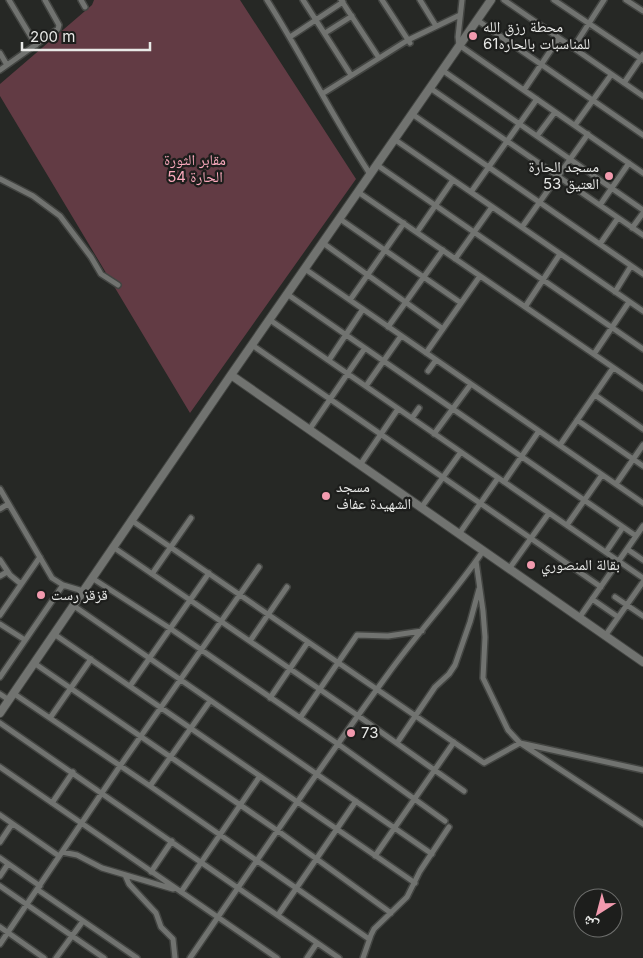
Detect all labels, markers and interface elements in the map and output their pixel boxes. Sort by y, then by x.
place label: محطة رزق الله للمناسبات بالحاره61 [483,17,590,53]
scale bar [22,20,150,52]
text: 200 m [30,27,75,46]
marker: محطة رزق الله للمناسبات بالحاره61 [467,30,479,42]
park label: مقابر الثورة الحارة 54 [164,150,226,186]
place label: مسجد الحارة 53 العتيق [528,157,599,194]
marker: مسجد الحارة 53 العتيق [603,170,615,182]
place label: مسجد الشهيدة عفاف [336,477,411,513]
marker: مسجد الشهيدة عفاف [320,490,332,502]
place label: بقالة المنصوري [541,555,620,577]
marker: بقالة المنصوري [525,559,537,571]
place label: قزقز رست [51,585,108,604]
marker: قزقز رست [35,589,47,601]
place label: 73 [361,723,379,742]
marker: 73 [345,727,357,739]
north arrow [573,888,623,938]
text: ش [579,912,602,935]

